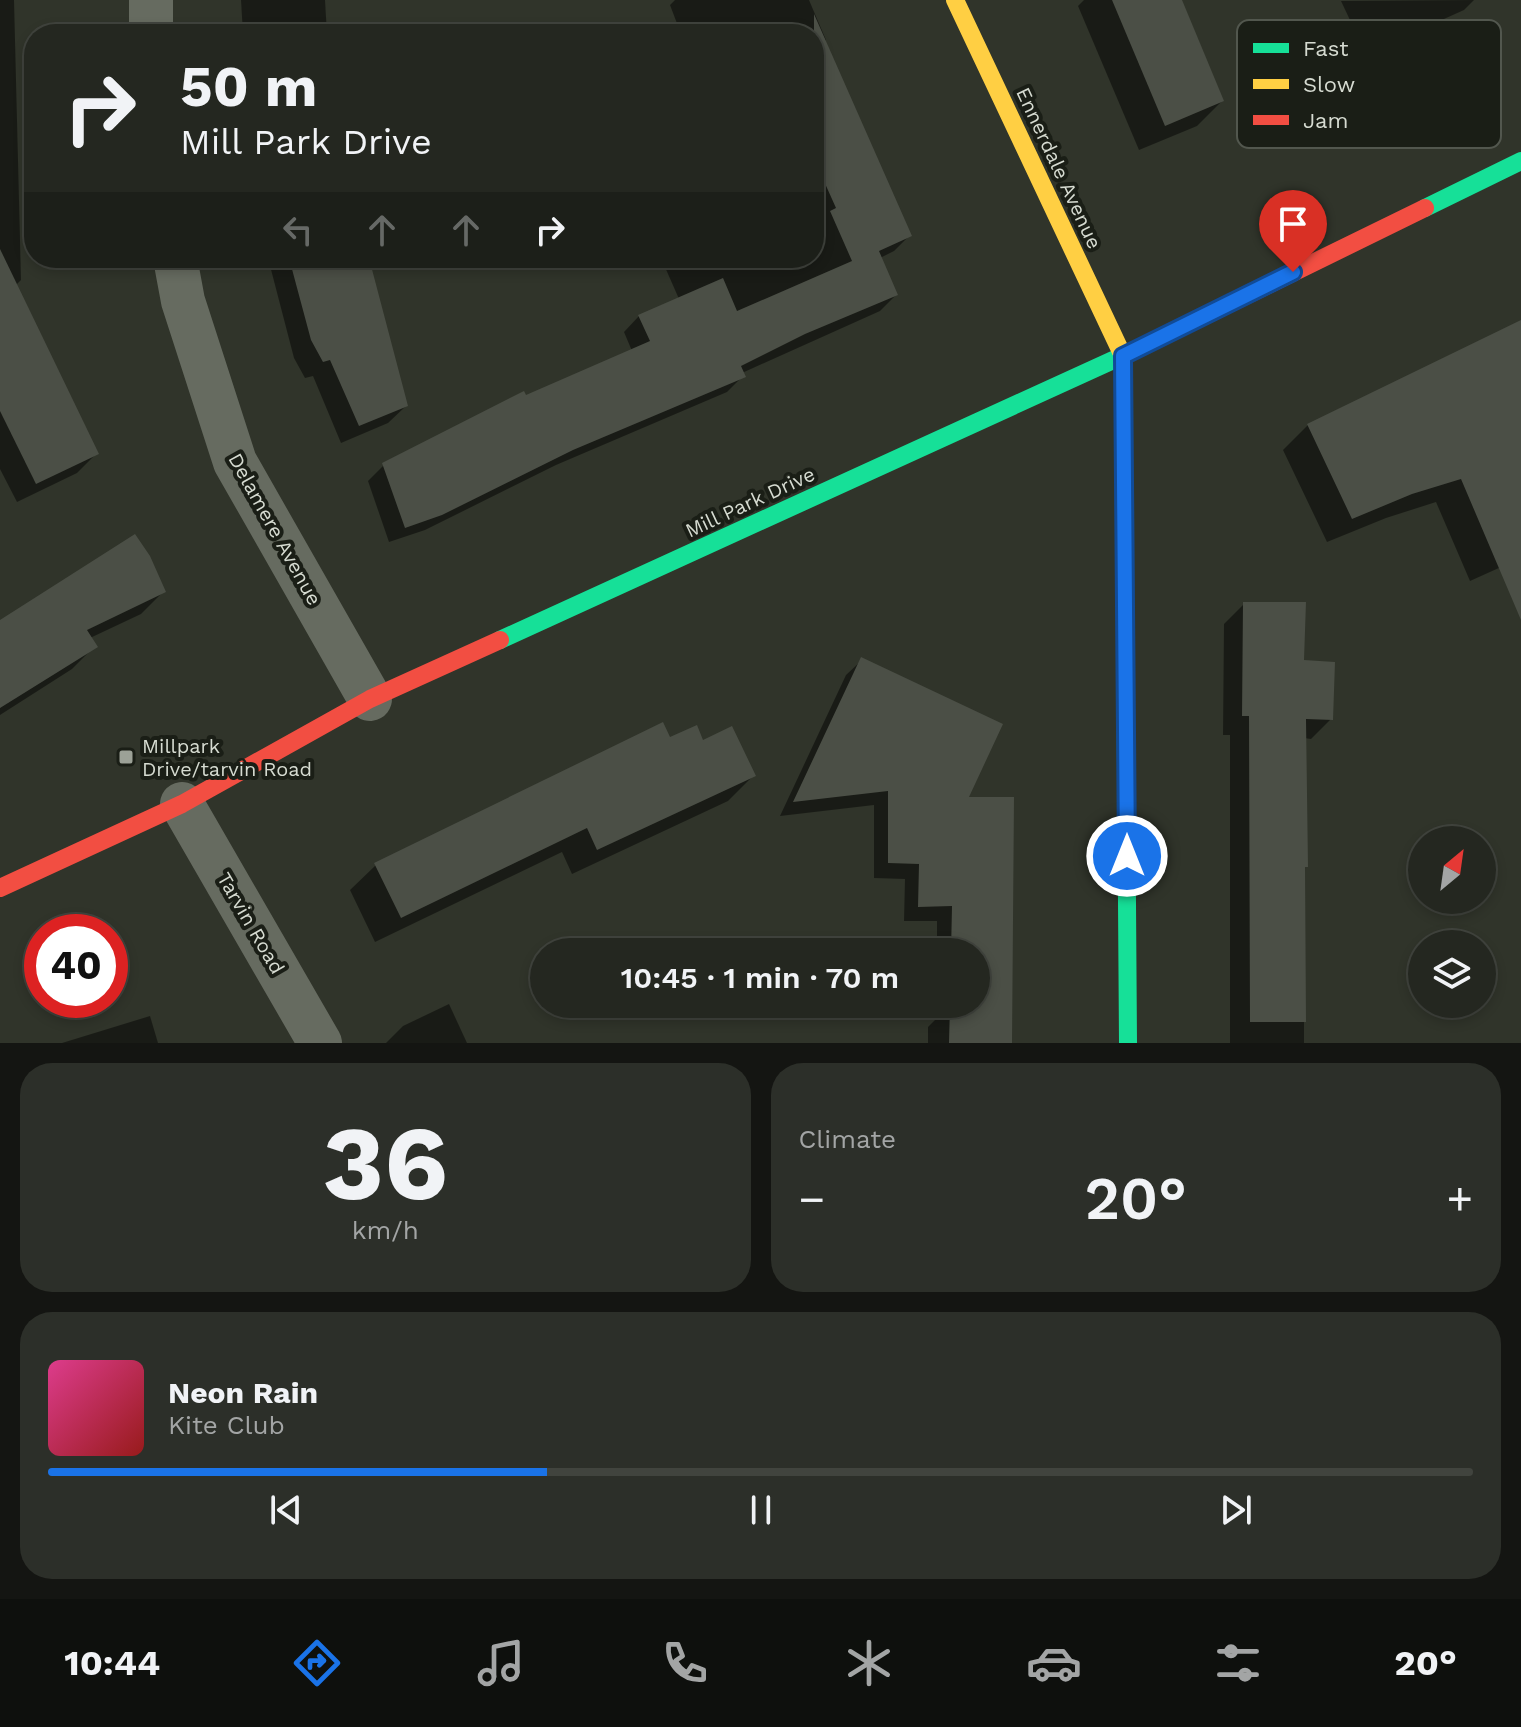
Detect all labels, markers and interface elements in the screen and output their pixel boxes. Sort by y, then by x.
legend [1237,20,1501,148]
text: Fast [1303,36,1349,61]
text: 50 m [180,54,317,120]
icon: right [48,56,152,160]
text: Slow [1303,72,1355,97]
street label: Ennerdale Avenue [1011,84,1107,252]
text: Jam [1303,108,1348,133]
text: Mill Park Drive [180,121,432,163]
pin [1259,190,1327,272]
icon: arrive [1271,202,1315,246]
icon: left [276,208,320,252]
icon: ahead [360,208,404,252]
icon: ahead [444,208,488,252]
icon: right [528,208,572,252]
street label: Delamere Avenue [223,449,327,609]
street label: Mill Park Drive [682,462,818,542]
place label: Millpark Drive/tarvin Road [142,734,312,781]
marker: Millpark Drive/tarvin Road [117,748,135,766]
position arrow [1085,814,1169,898]
north arrow [1408,826,1496,914]
map controls [1408,826,1496,1018]
street label: Tarvin Road [212,868,290,978]
speed limit sign: 40 [24,914,128,1018]
button: layers [1408,930,1496,1018]
text: 10:45 · 1 min · 70 m [621,960,899,995]
text: 36 [322,1102,448,1224]
text: Climate [799,1124,896,1154]
text: 20° [1084,1163,1187,1234]
text: − [799,1173,825,1225]
text: + [1446,1173,1473,1225]
text: km/h [352,1215,419,1245]
text: Neon Rain [168,1375,318,1410]
text: Kite Club [168,1410,285,1440]
icon: previous [264,1488,308,1532]
icon: pause [739,1488,783,1532]
icon: next [1214,1488,1258,1532]
icon: directions [289,1635,345,1691]
icon: music [473,1635,529,1691]
icon: phone [657,1635,713,1691]
icon: climate [841,1635,897,1691]
icon: car [1026,1635,1082,1691]
icon: filters [1210,1635,1266,1691]
text: 10:44 [64,1642,160,1684]
text: 20° [1394,1642,1457,1684]

